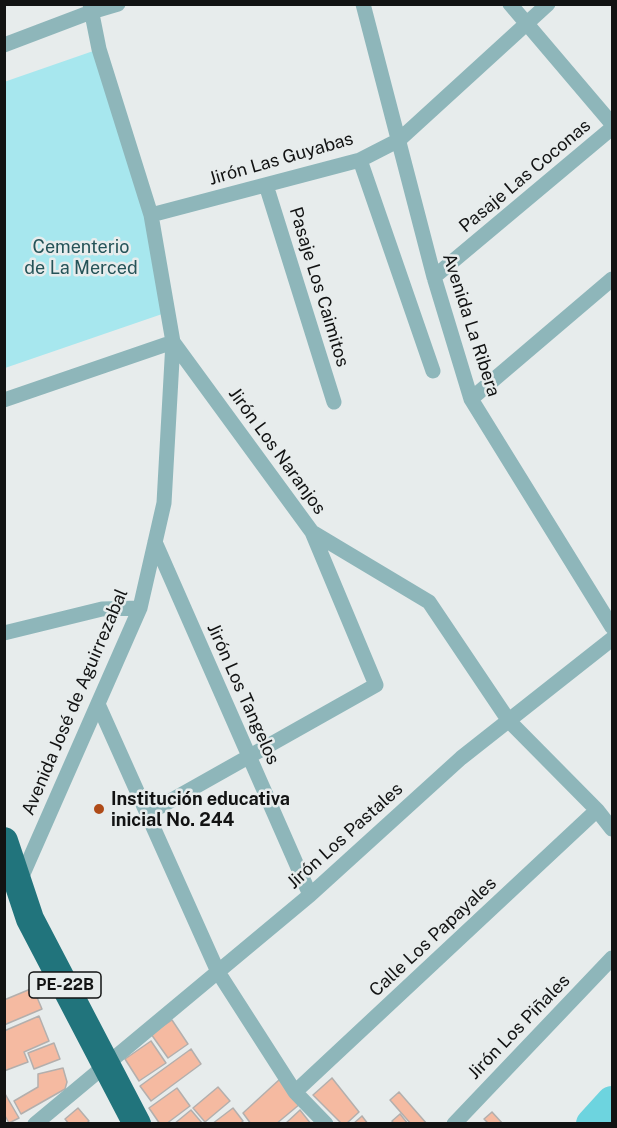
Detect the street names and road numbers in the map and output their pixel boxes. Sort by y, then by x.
street label: Pasaje Las Coconas [455,115,595,237]
street label: Jirón Las Guyabas [206,128,356,190]
street label: Pasaje Los Caimitos [284,204,354,370]
street label: Avenida La Ribera [438,251,504,399]
street label: Jirón Los Naranjos [224,383,330,519]
street label: Avenida José de Aguirrezabal [17,585,133,819]
street label: Jirón Los Tangelos [202,620,284,768]
street label: Jirón Los Pastales [283,778,407,894]
street label: Calle Los Papayales [365,873,501,1001]
street label: Jirón Los Piñales [463,970,575,1084]
road number: PE-22B [29,972,101,998]

